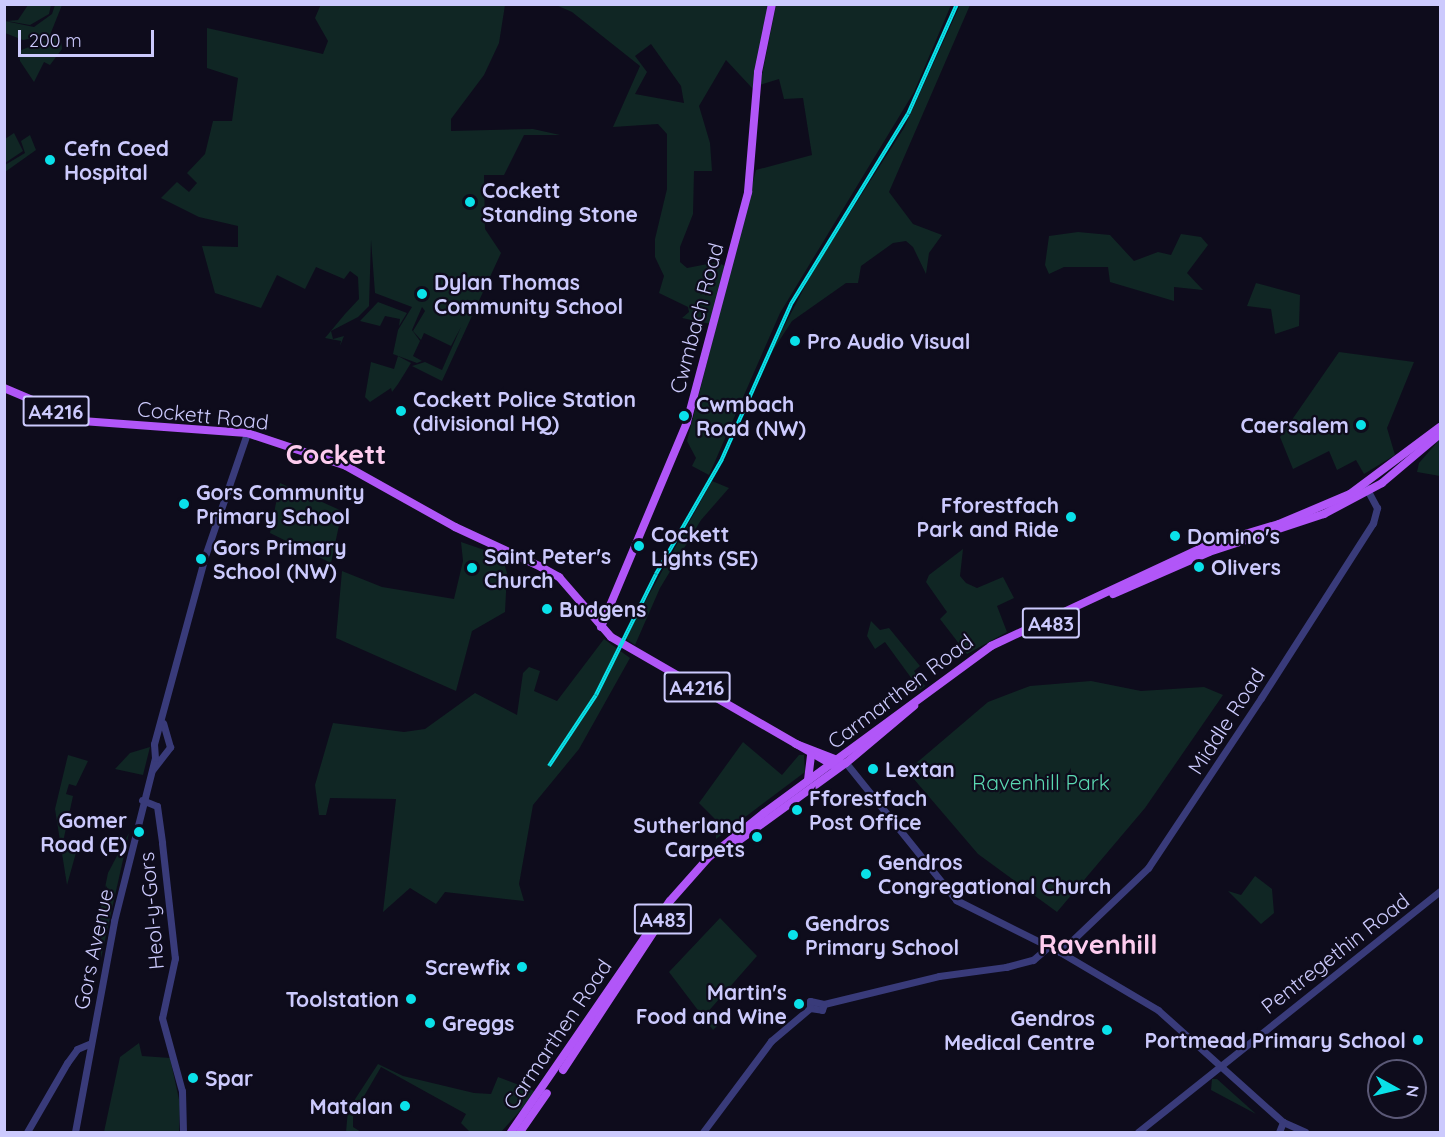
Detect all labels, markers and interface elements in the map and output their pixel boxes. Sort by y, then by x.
scale bar [21,18,158,56]
text: 200 m [29,29,82,52]
place label: Cefn Coed Hospital [64,135,169,185]
marker: Cefn Coed Hospital [41,151,59,169]
place label: Cockett Standing Stone [482,177,638,227]
marker: Cockett Standing Stone [463,195,477,209]
street label: Cwmbach Road [664,240,728,396]
place label: Dylan Thomas Community School [434,269,623,319]
marker: Dylan Thomas Community School [415,287,429,301]
place label: Pro Audio Visual [807,328,970,354]
marker: Pro Audio Visual [788,334,802,348]
place label: Cockett Police Station (divisional HQ) [413,386,636,436]
place label: Cwmbach Road (NW) [696,391,806,441]
road number: A4216 [22,394,90,428]
street label: Cockett Road [136,396,270,434]
marker: Cockett Police Station (divisional HQ) [394,404,408,418]
marker: Cwmbach Road (NW) [677,409,691,423]
place label: Caersalem [1240,412,1349,438]
marker: Caersalem [1354,418,1368,432]
district label: Cockett [286,439,386,471]
place label: Gors Community Primary School [196,479,365,529]
place label: Fforestfach Park and Ride [917,492,1059,542]
marker: Gors Community Primary School [177,497,191,511]
marker: Fforestfach Park and Ride [1064,510,1078,524]
place label: Cockett Lights (SE) [651,521,758,571]
place label: Domino's [1187,523,1280,549]
marker: Domino's [1168,529,1182,543]
place label: Gors Primary School (NW) [213,534,347,584]
marker: Cockett Lights (SE) [632,539,646,553]
place label: Saint Peter's Church [484,543,611,593]
marker: Gors Primary School (NW) [194,552,208,566]
place label: Olivers [1211,554,1281,580]
marker: Olivers [1192,560,1206,574]
marker: Saint Peter's Church [465,561,479,575]
place label: Budgens [559,596,646,622]
marker: Budgens [540,602,554,616]
road number: A483 [1021,606,1081,640]
street label: Carmarthen Road [822,628,978,754]
street label: Middle Road [1182,663,1270,779]
road number: A4216 [662,670,732,704]
place label: Lextan [885,756,955,782]
marker: Lextan [866,762,880,776]
park label: Ravenhill Park [972,769,1110,795]
place label: Fforestfach Post Office [809,785,927,835]
marker: Fforestfach Post Office [790,803,804,817]
place label: Gomer Road (E) [40,807,127,857]
place label: Sutherland Carpets [633,812,745,862]
marker: Gomer Road (E) [132,825,146,839]
marker: Sutherland Carpets [750,830,764,844]
place label: Gendros Congregational Church [878,849,1111,899]
street label: Heol-y-Gors [133,851,169,971]
marker: Gendros Congregational Church [859,867,873,881]
street label: Gors Avenue [68,886,118,1012]
street label: Pentregethin Road [1256,887,1414,1019]
road number: A483 [633,902,693,936]
place label: Gendros Primary School [805,910,959,960]
marker: Gendros Primary School [786,928,800,942]
district label: Ravenhill [1038,929,1158,961]
place label: Screwfix [425,954,510,980]
street label: Carmarthen Road [498,954,616,1114]
marker: Screwfix [515,960,529,974]
place label: Martin's Food and Wine [636,979,787,1029]
place label: Toolstation [285,986,399,1012]
marker: Toolstation [404,992,418,1006]
marker: Martin's Food and Wine [792,997,806,1011]
place label: Gendros Medical Centre [944,1005,1095,1055]
place label: Greggs [442,1010,514,1036]
marker: Greggs [423,1016,437,1030]
marker: Gendros Medical Centre [1100,1023,1114,1037]
place label: Portmead Primary School [1144,1027,1406,1053]
marker: Portmead Primary School [1411,1033,1425,1047]
north arrow [1367,1059,1427,1119]
place label: Spar [205,1065,253,1091]
marker: Spar [186,1071,200,1085]
text: N [1402,1084,1424,1098]
place label: Matalan [309,1093,393,1119]
marker: Matalan [398,1099,412,1113]

